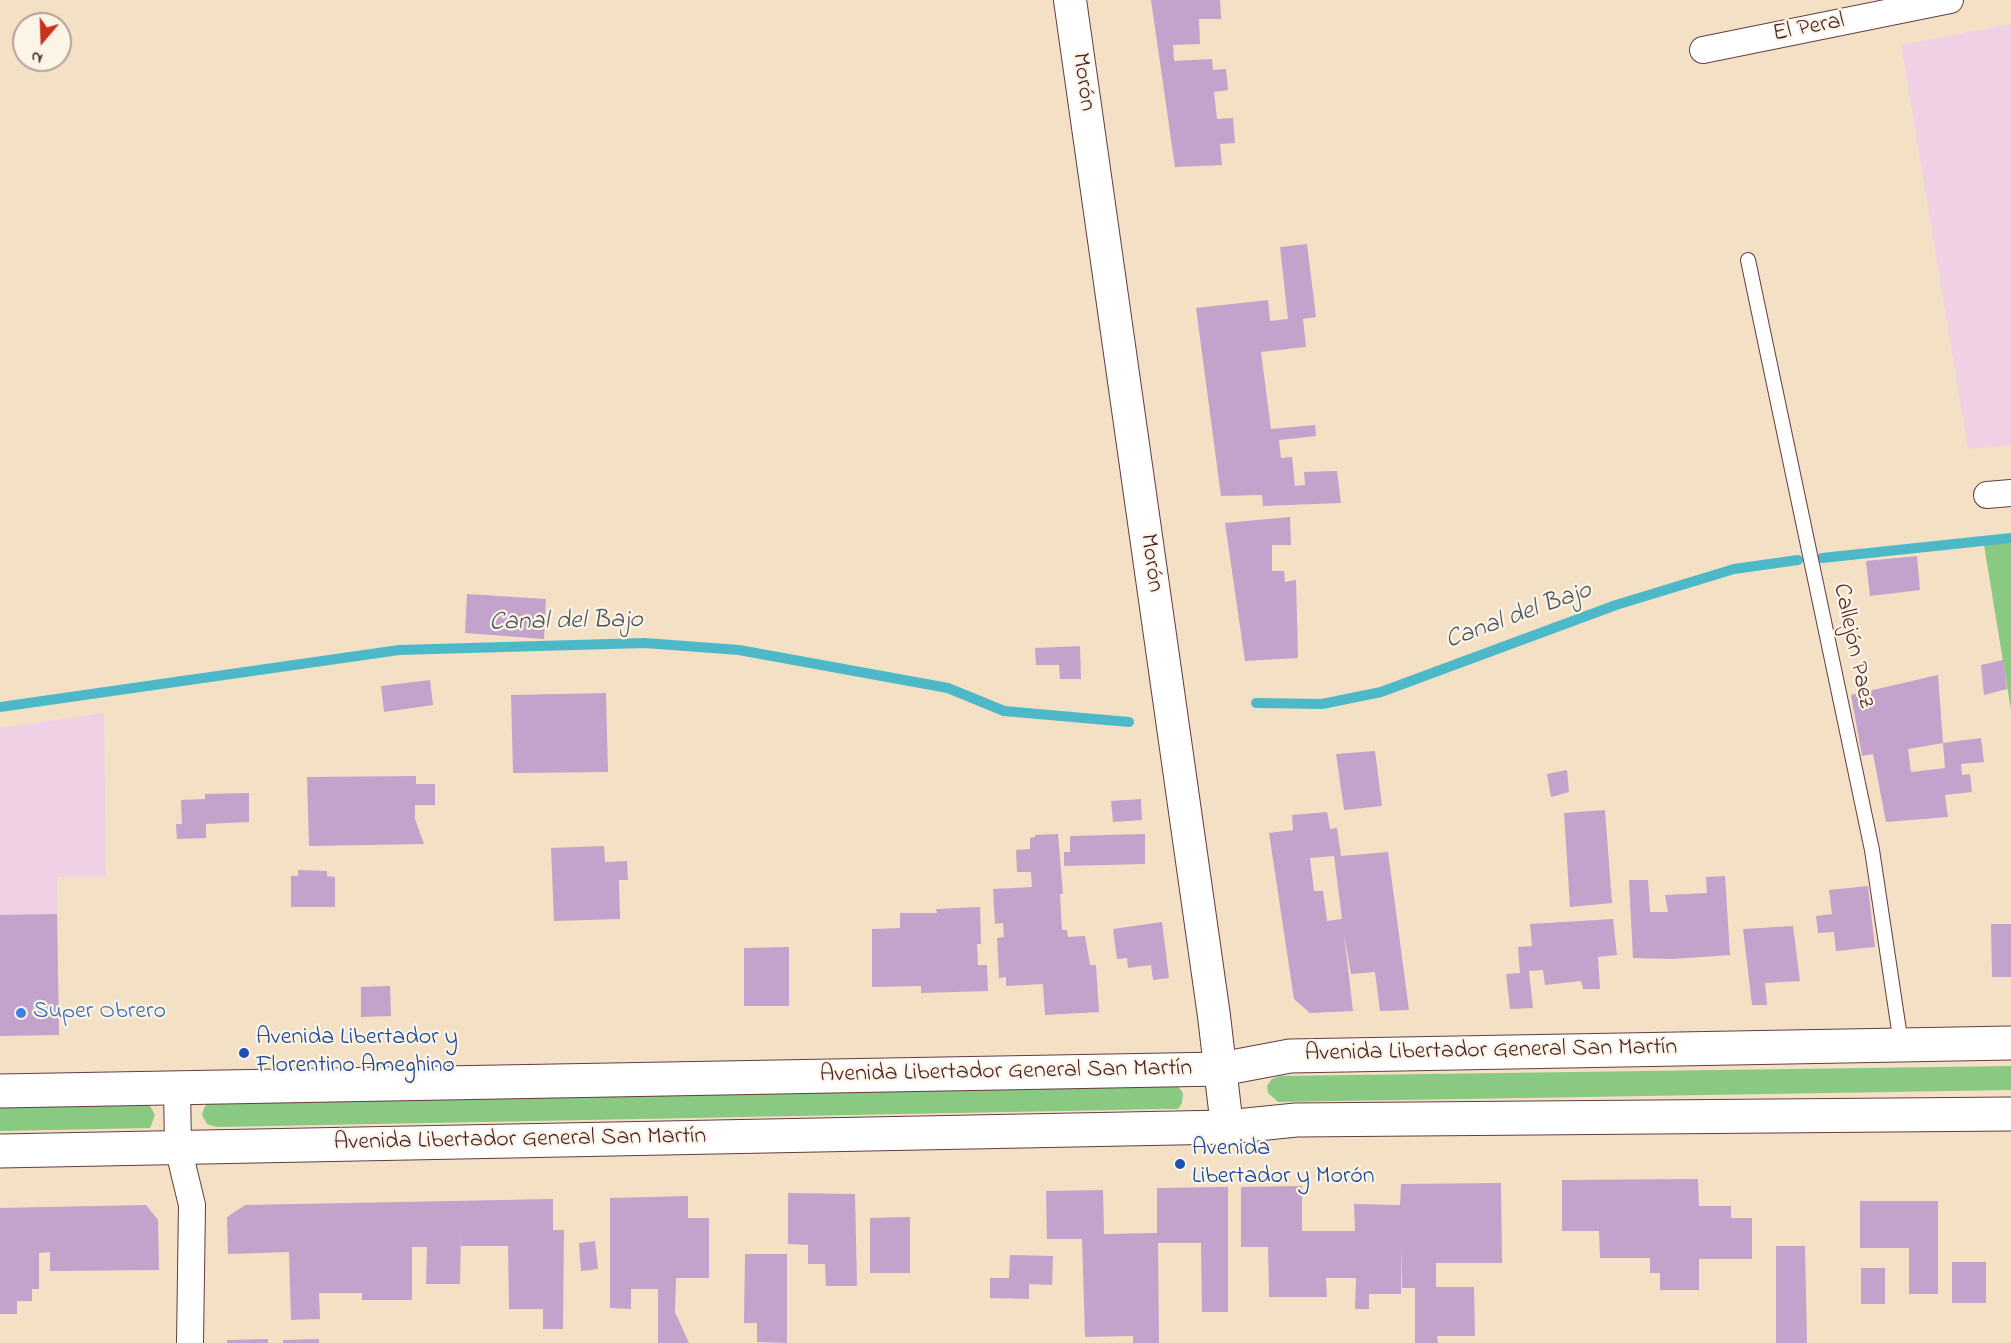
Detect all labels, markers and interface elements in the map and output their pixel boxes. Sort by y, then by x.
street label: El Peral [1771,8,1847,50]
north arrow [12,12,72,72]
text: N [28,44,46,70]
street label: Morón [1064,51,1100,113]
street label: Morón [1132,532,1168,594]
water label: Canal del Bajo [1442,576,1596,658]
street label: Callejón Paez [1825,581,1879,711]
water label: Canal del Bajo [489,606,643,640]
place label: Super Obrero [33,999,166,1027]
marker: Super Obrero [14,1006,28,1020]
place label: Avenida Libertador y Florentino Ameghino [256,1025,458,1081]
street label: Avenida Libertador General San Martín [1304,1034,1678,1070]
marker: Avenida Libertador y Florentino Ameghino [237,1046,251,1060]
street label: Avenida Libertador General San Martín [819,1055,1193,1091]
street label: Avenida Libertador General San Martín [333,1123,707,1159]
place label: Avenida Libertador y Morón [1192,1136,1375,1192]
marker: Avenida Libertador y Morón [1173,1157,1187,1171]

